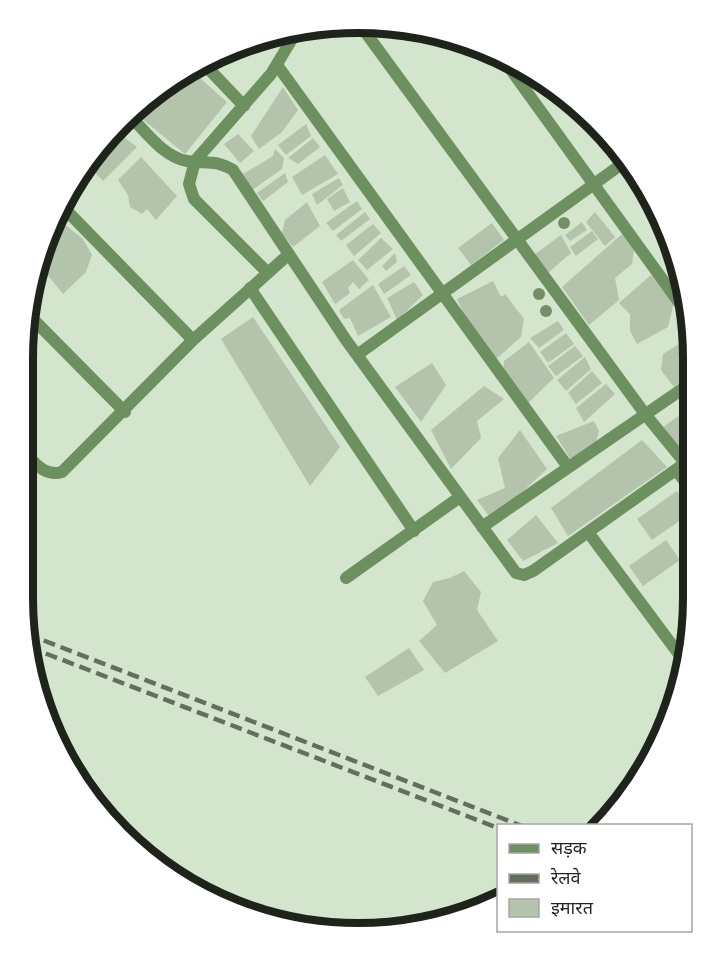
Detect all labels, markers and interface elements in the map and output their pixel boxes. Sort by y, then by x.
legend [497,824,692,932]
text: सड़क [551,837,588,859]
text: रेलवे [550,867,582,889]
text: इमारत [551,897,594,919]

